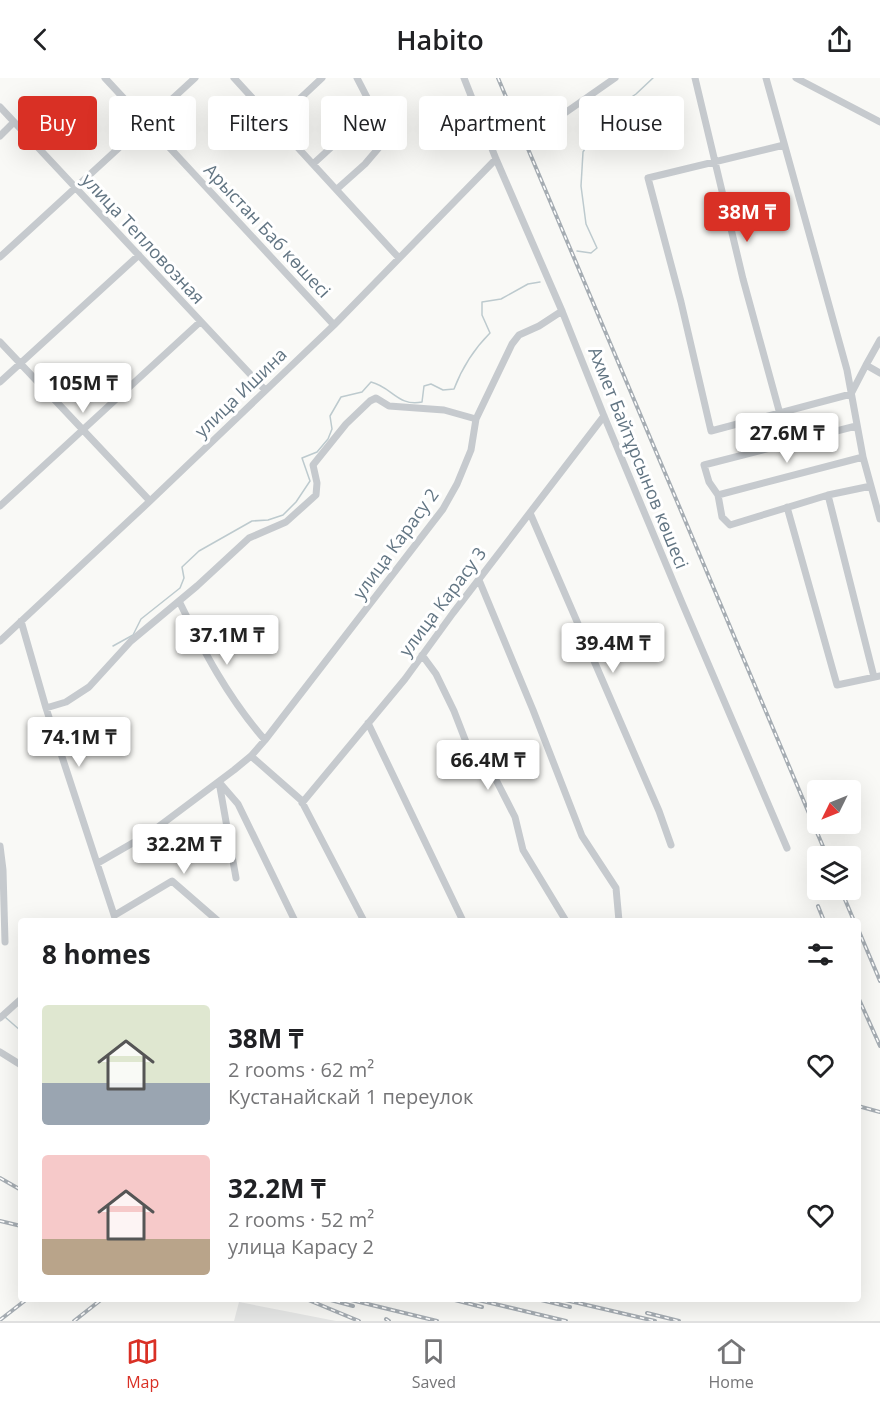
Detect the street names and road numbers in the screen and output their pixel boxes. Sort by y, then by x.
street label: Арыстан Баб көшесі [199,158,336,303]
street label: улица Тепловозная [77,168,211,309]
street label: улица Ишина [189,342,292,442]
street label: Ахмет Байтұрсынов көшесі [583,343,694,572]
street label: улица Карасу 2 [347,483,443,604]
street label: улица Карасу 3 [393,542,491,661]

